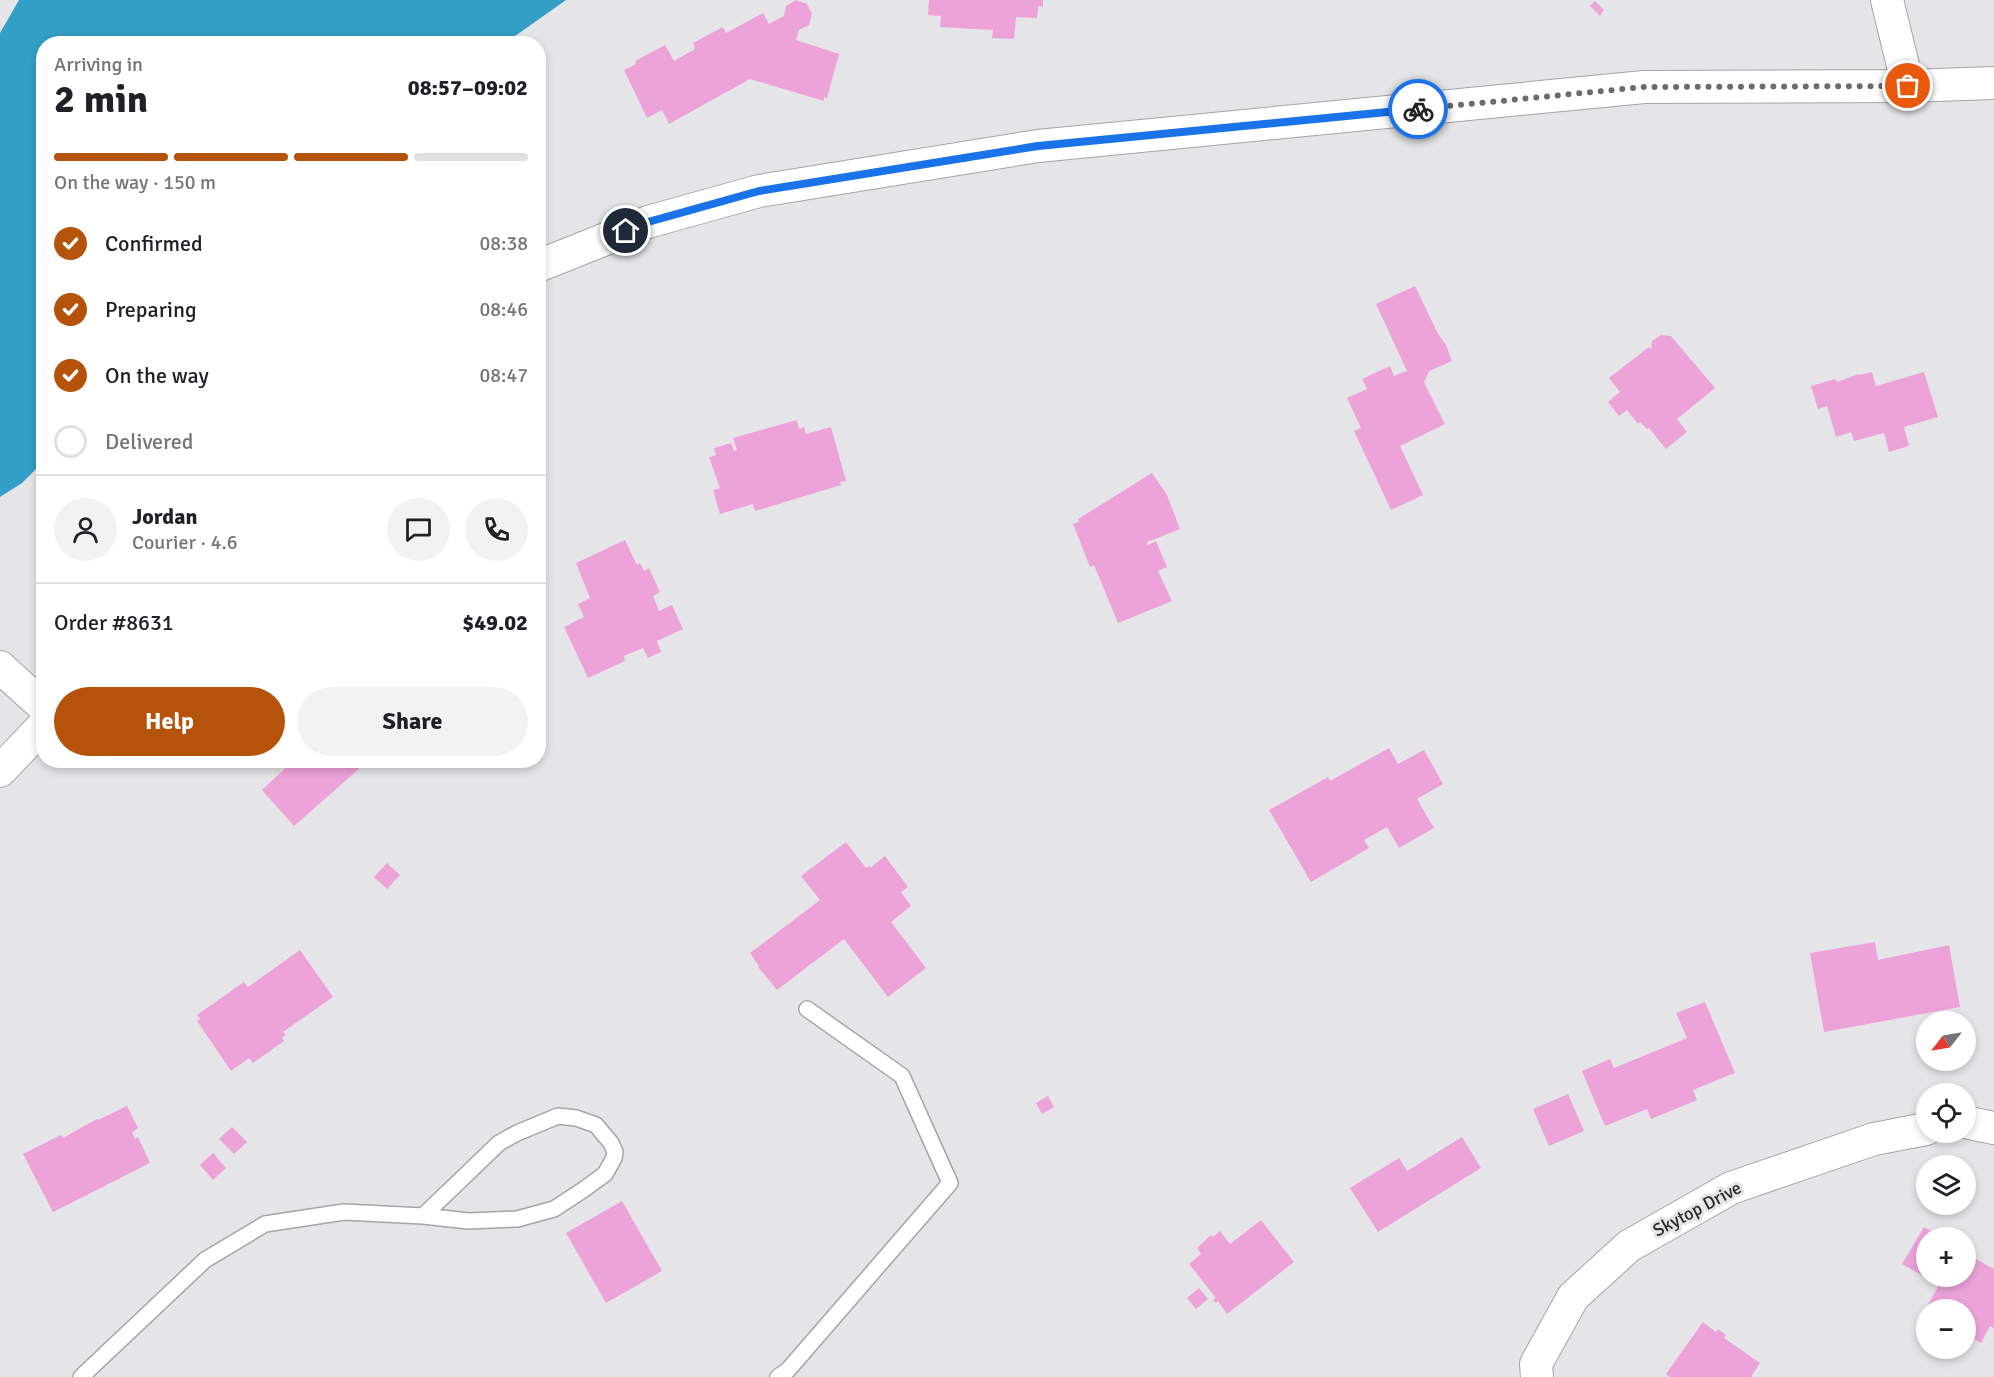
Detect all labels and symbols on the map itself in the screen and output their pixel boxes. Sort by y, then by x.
pin [1882,60,1933,111]
courier [1388,79,1448,139]
pin [600,205,651,256]
north arrow [1916,1011,1976,1071]
street label: Skytop Drive [1649,1177,1745,1241]

